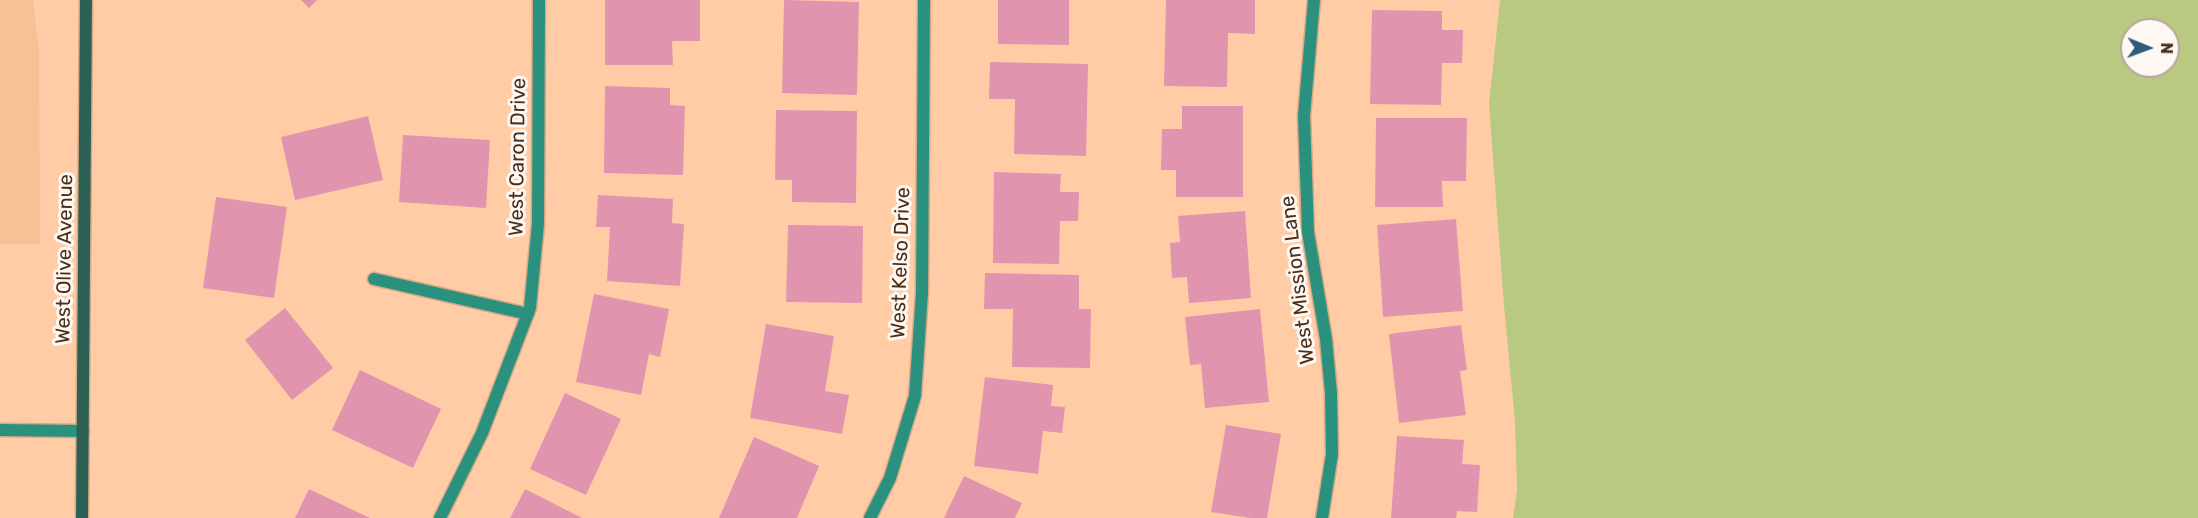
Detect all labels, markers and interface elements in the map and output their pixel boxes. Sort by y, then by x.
north arrow [2120,18,2180,78]
text: N [2157,42,2176,54]
street label: West Caron Drive [505,78,531,236]
street label: West Olive Avenue [52,174,78,344]
street label: West Kelso Drive [886,187,916,339]
street label: West Mission Lane [1276,194,1320,366]

